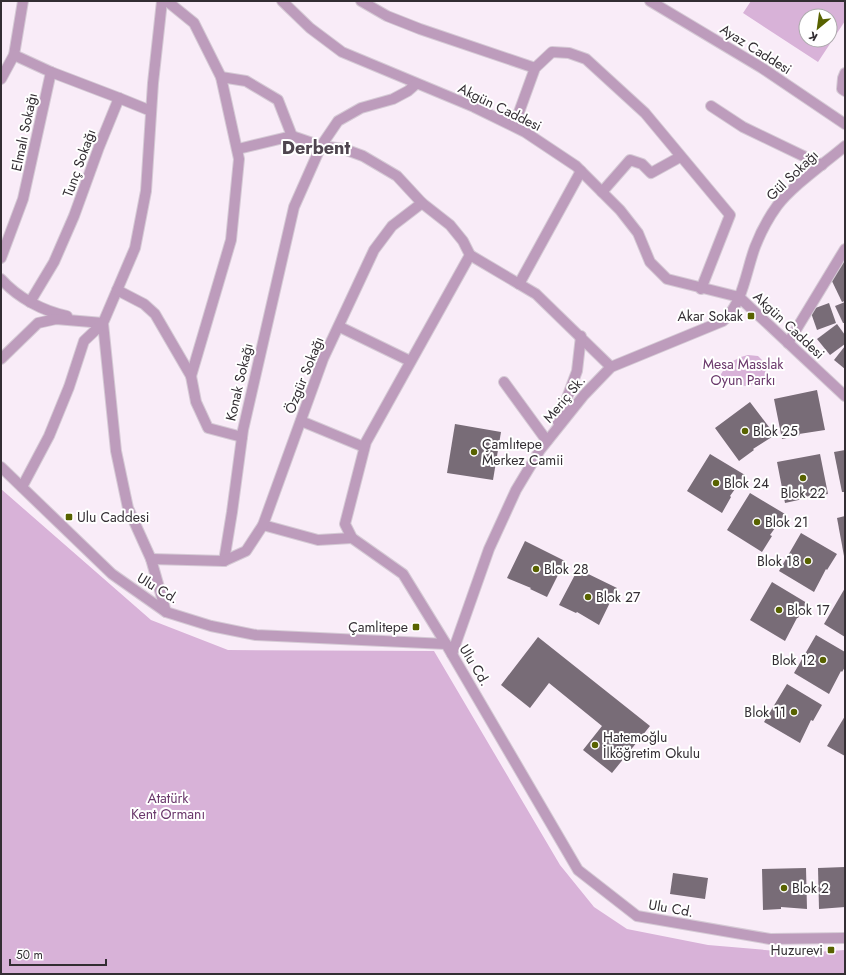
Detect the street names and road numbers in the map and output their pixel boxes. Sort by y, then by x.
street label: Ayaz Caddesi [716,19,796,79]
street label: Akgün Caddesi [455,78,545,136]
street label: Elmalı Sokağı [6,91,42,173]
street label: Tunç Sokağı [57,126,101,200]
street label: Gül Sokağı [762,145,822,205]
street label: Akgün Caddesi [749,287,829,363]
street label: Özgür Sokağı [279,333,329,417]
street label: Konak Sokağı [220,341,258,423]
street label: Meriç Sk. [538,371,590,427]
street label: Ulu Cd. [133,568,183,608]
street label: Ulu Cd. [455,640,495,690]
street label: Ulu Cd. [647,894,695,922]

